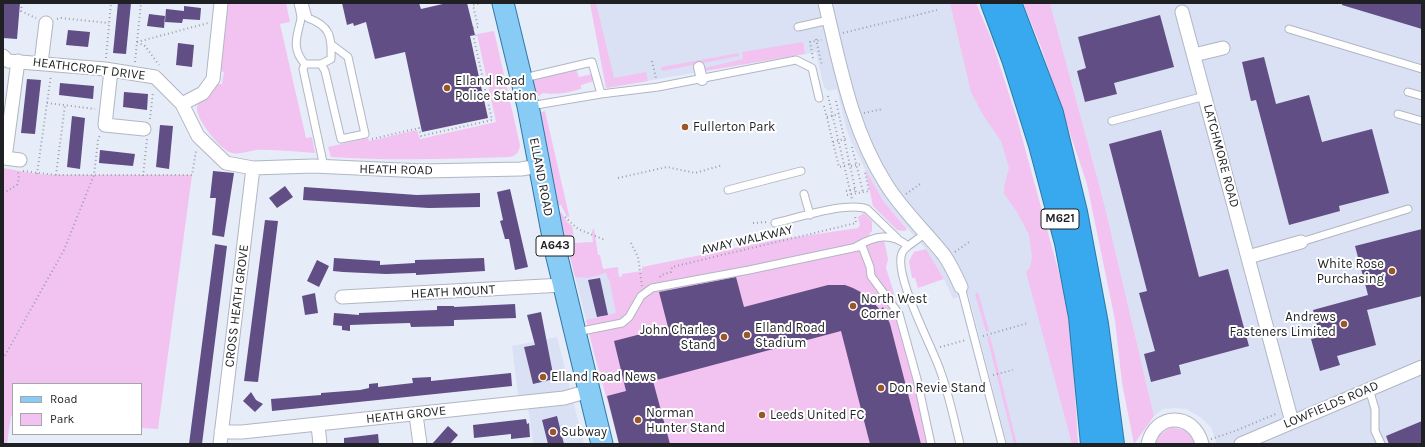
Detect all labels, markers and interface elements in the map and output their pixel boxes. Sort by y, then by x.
street label: HEATHCROFT DRIVE [32,54,146,84]
place label: Elland Road Police Station [455,73,537,104]
marker: Elland Road Police Station [442,83,452,93]
street label: LATCHMORE ROAD [1200,103,1242,209]
place label: Fullerton Park [693,119,775,135]
marker: Fullerton Park [680,122,690,132]
street label: ELLAND ROAD [526,136,556,218]
street label: HEATH ROAD [359,162,433,178]
road number: M621 [1041,209,1079,229]
street label: AWAY WALKWAY [700,222,794,258]
road number: A643 [536,236,574,256]
street label: CROSS HEATH GROVE [222,244,252,368]
place label: White Rose Purchasing [1317,256,1384,287]
marker: White Rose Purchasing [1387,266,1397,276]
street label: HEATH MOUNT [410,282,496,302]
place label: North West Corner [861,291,927,322]
marker: North West Corner [848,301,858,311]
place label: Andrews Fasteners Limited [1230,309,1336,340]
marker: Andrews Fasteners Limited [1339,319,1349,329]
place label: Elland Road Stadium [755,320,825,351]
place label: John Charles Stand [640,322,716,353]
marker: Elland Road Stadium [742,330,752,340]
marker: John Charles Stand [719,332,729,342]
place label: Elland Road News [551,369,656,385]
marker: Elland Road News [538,372,548,382]
street label: LOWFIELDS ROAD [1281,378,1381,432]
place label: Don Revie Stand [889,380,986,396]
legend [12,383,142,435]
marker: Don Revie Stand [876,383,886,393]
text: Road [50,392,78,406]
street label: HEATH GROVE [365,403,447,427]
place label: Norman Hunter Stand [646,405,725,436]
place label: Leeds United FC [770,407,864,423]
marker: Leeds United FC [757,410,767,420]
text: Park [50,412,74,426]
marker: Norman Hunter Stand [633,415,643,425]
place label: Subway [561,424,607,440]
marker: Subway [548,427,558,437]

